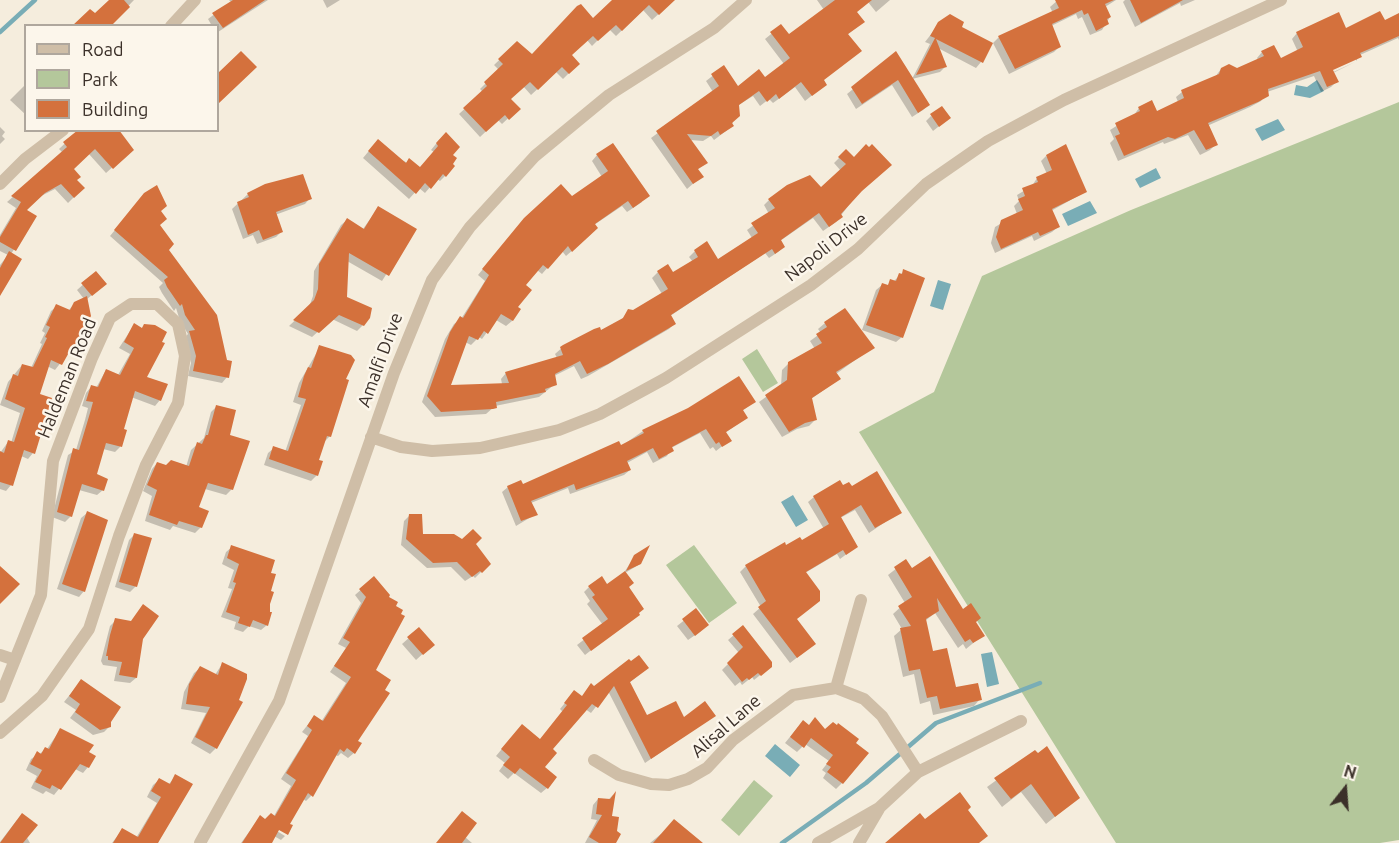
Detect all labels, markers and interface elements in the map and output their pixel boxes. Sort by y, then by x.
legend [24,24,219,132]
text: Road [82,39,124,59]
text: Park [82,69,118,89]
text: Building [82,99,148,119]
street label: Napoli Drive [780,208,872,286]
street label: Amalfi Drive [353,310,407,410]
street label: Haldeman Road [33,315,101,441]
street label: Alisal Lane [687,690,765,762]
north arrow [1315,759,1375,819]
text: N [1342,761,1359,782]

